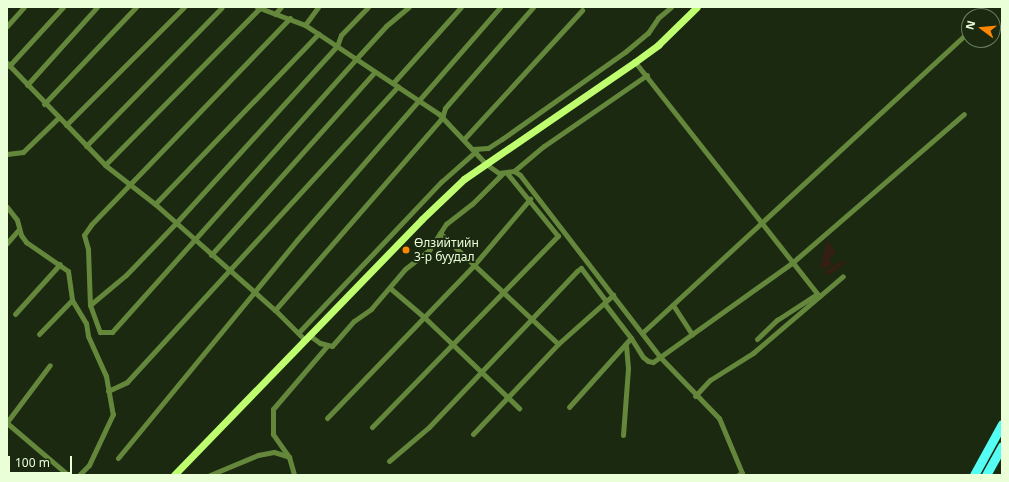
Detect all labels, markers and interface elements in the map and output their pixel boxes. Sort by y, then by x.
north arrow [961,8,1001,48]
text: N [961,18,978,31]
place label: Өлзийтийн 3-р буудал [414,236,479,264]
marker: Өлзийтийн 3-р буудал [401,245,411,255]
scale bar [10,448,74,474]
text: 100 m [15,454,50,471]

